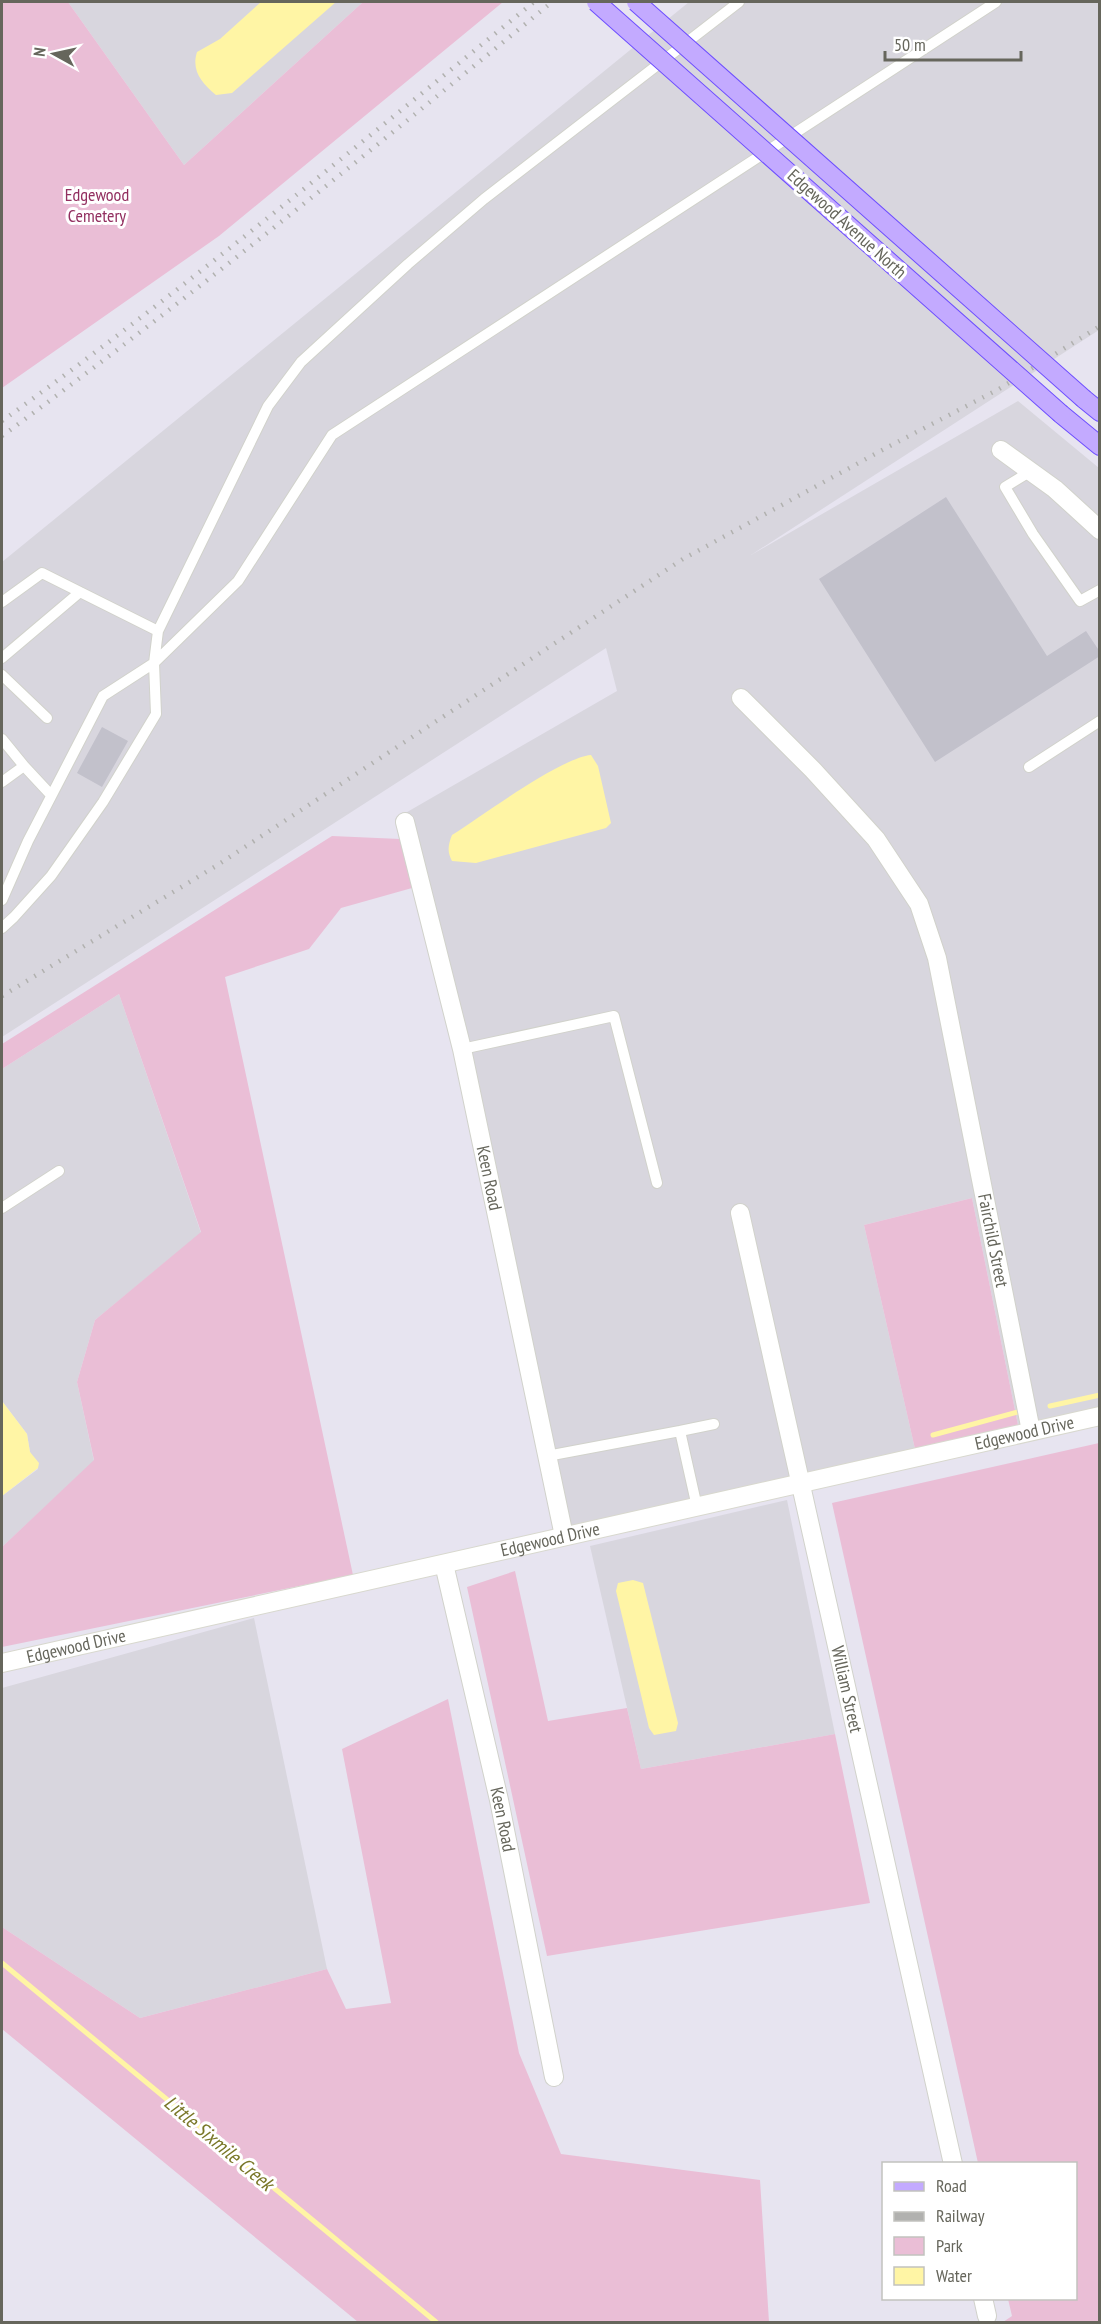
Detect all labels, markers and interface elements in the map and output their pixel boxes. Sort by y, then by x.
north arrow [24,24,84,84]
scale bar [885,24,1022,62]
text: 50 m [894,33,926,56]
text: N [29,46,50,58]
street label: Edgewood Avenue North [783,164,912,283]
park label: Edgewood Cemetery [65,183,129,227]
street label: Keen Road [472,1144,507,1212]
street label: Fairchild Street [973,1192,1014,1289]
street label: Edgewood Drive [973,1410,1076,1455]
street label: Edgewood Drive [498,1517,602,1561]
street label: Edgewood Drive [24,1624,128,1668]
street label: William Street [826,1643,868,1735]
street label: Keen Road [485,1785,521,1854]
water label: Little Sixmile Creek [159,2090,281,2198]
legend [882,2162,1077,2300]
text: Road [936,2174,967,2197]
text: Railway [936,2204,985,2227]
text: Park [936,2234,963,2257]
text: Water [936,2264,972,2287]

